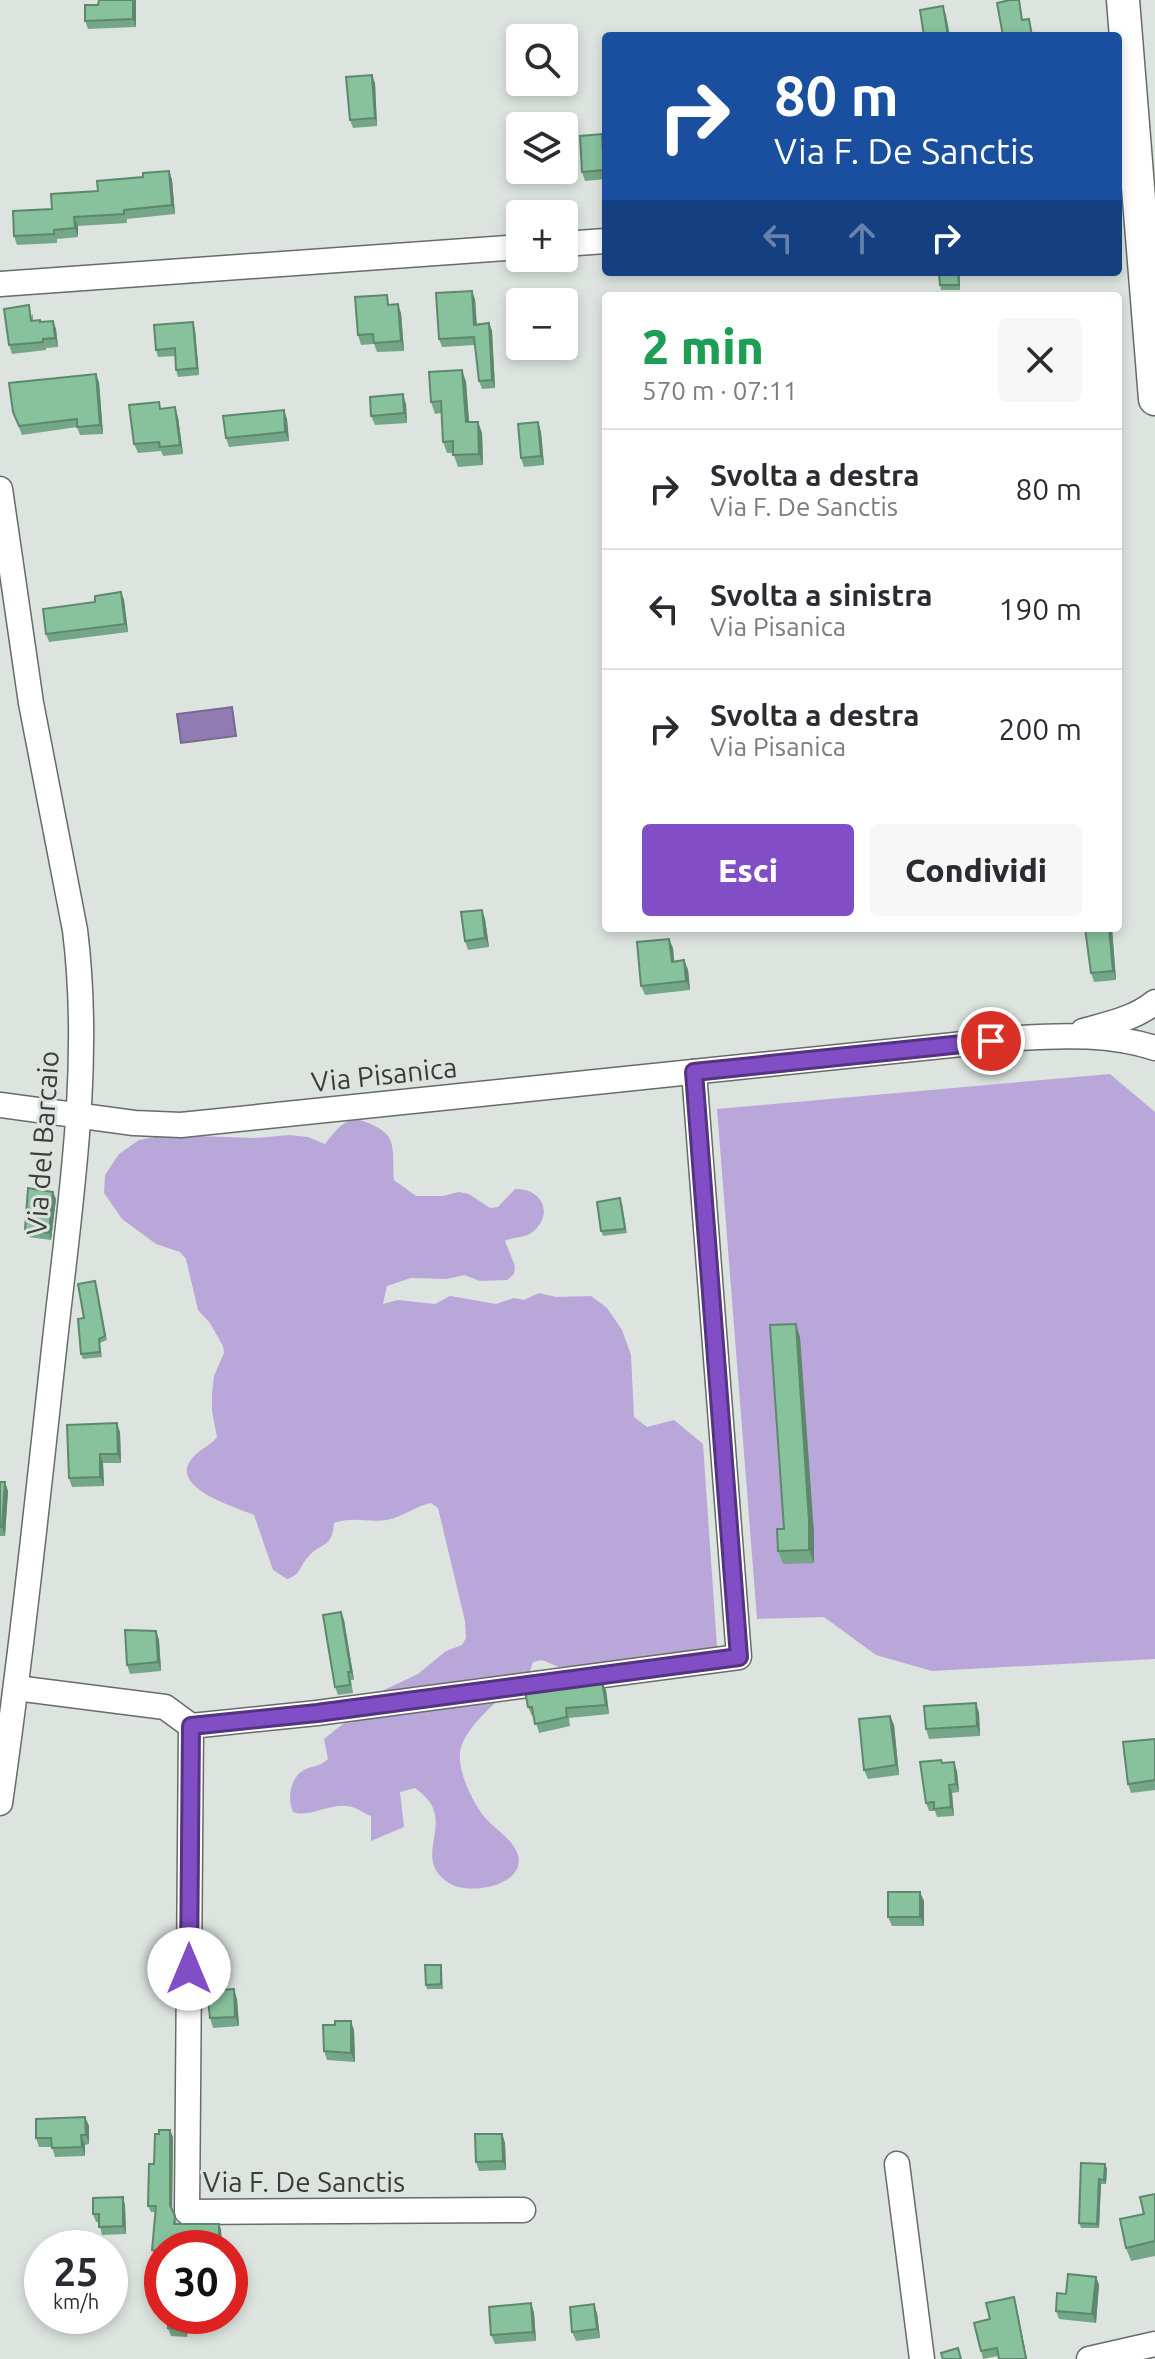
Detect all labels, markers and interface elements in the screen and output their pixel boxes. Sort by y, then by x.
map controls [506,24,578,360]
button: search [506,24,578,96]
icon: right [642,64,746,168]
text: 80 m [774,64,899,127]
button: layers [506,112,578,184]
text: Via F. De Sanctis [774,130,1034,171]
button: + [506,200,578,272]
icon: left [756,216,800,260]
icon: ahead [840,216,884,260]
icon: right [924,216,968,260]
button: − [506,288,578,360]
button: close [998,318,1082,402]
text: 2 min [642,319,764,373]
text: 570 m · 07:11 [642,376,798,405]
text: Svolta a destra [710,458,919,492]
icon: right [642,467,686,511]
text: 80 m [1015,472,1082,506]
text: Via F. De Sanctis [710,492,898,521]
text: Svolta a sinistra [710,578,933,612]
icon: left [642,587,686,631]
text: 190 m [998,592,1082,626]
text: Via Pisanica [710,612,846,641]
text: Svolta a destra [710,698,919,732]
icon: right [642,707,686,751]
text: 200 m [998,712,1082,746]
text: Via Pisanica [710,732,846,761]
button: Esci [642,824,854,916]
button: Condividi [870,824,1082,916]
pin [957,1007,1025,1075]
icon: arrive [969,1019,1013,1063]
street label: Via del Barcaio [20,1050,64,1236]
street label: Via Pisanica [310,1051,458,1097]
position arrow [147,1927,231,2011]
street label: Via F. De Sanctis [203,2166,405,2197]
speed limit sign: 30 [144,2230,248,2334]
text: 25 [53,2249,99,2294]
text: km/h [53,2290,99,2313]

